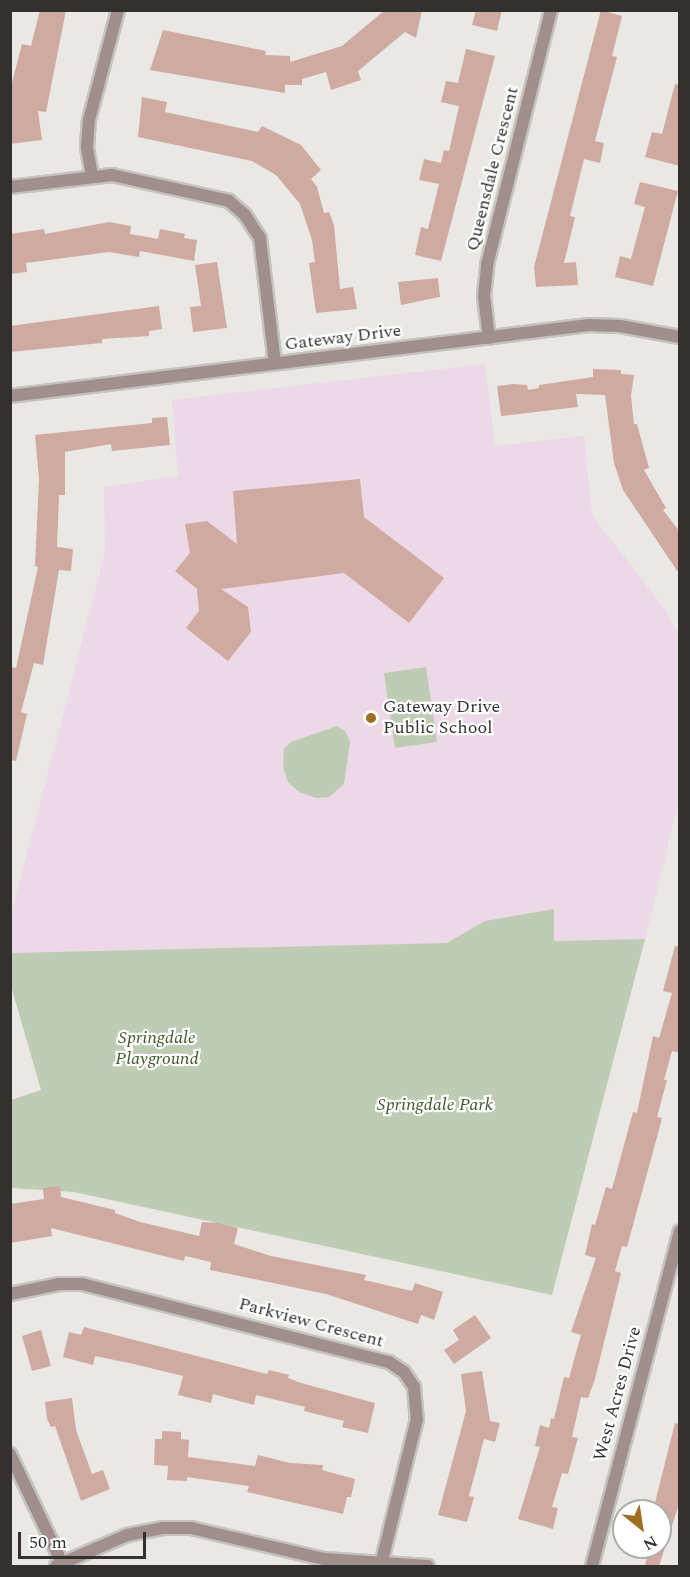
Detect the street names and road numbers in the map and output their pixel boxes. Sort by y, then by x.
street label: Queensdale Crescent [462,85,524,253]
street label: Gateway Drive [284,320,402,356]
street label: Parkview Crescent [236,1293,386,1353]
street label: West Acres Drive [590,1324,646,1464]

